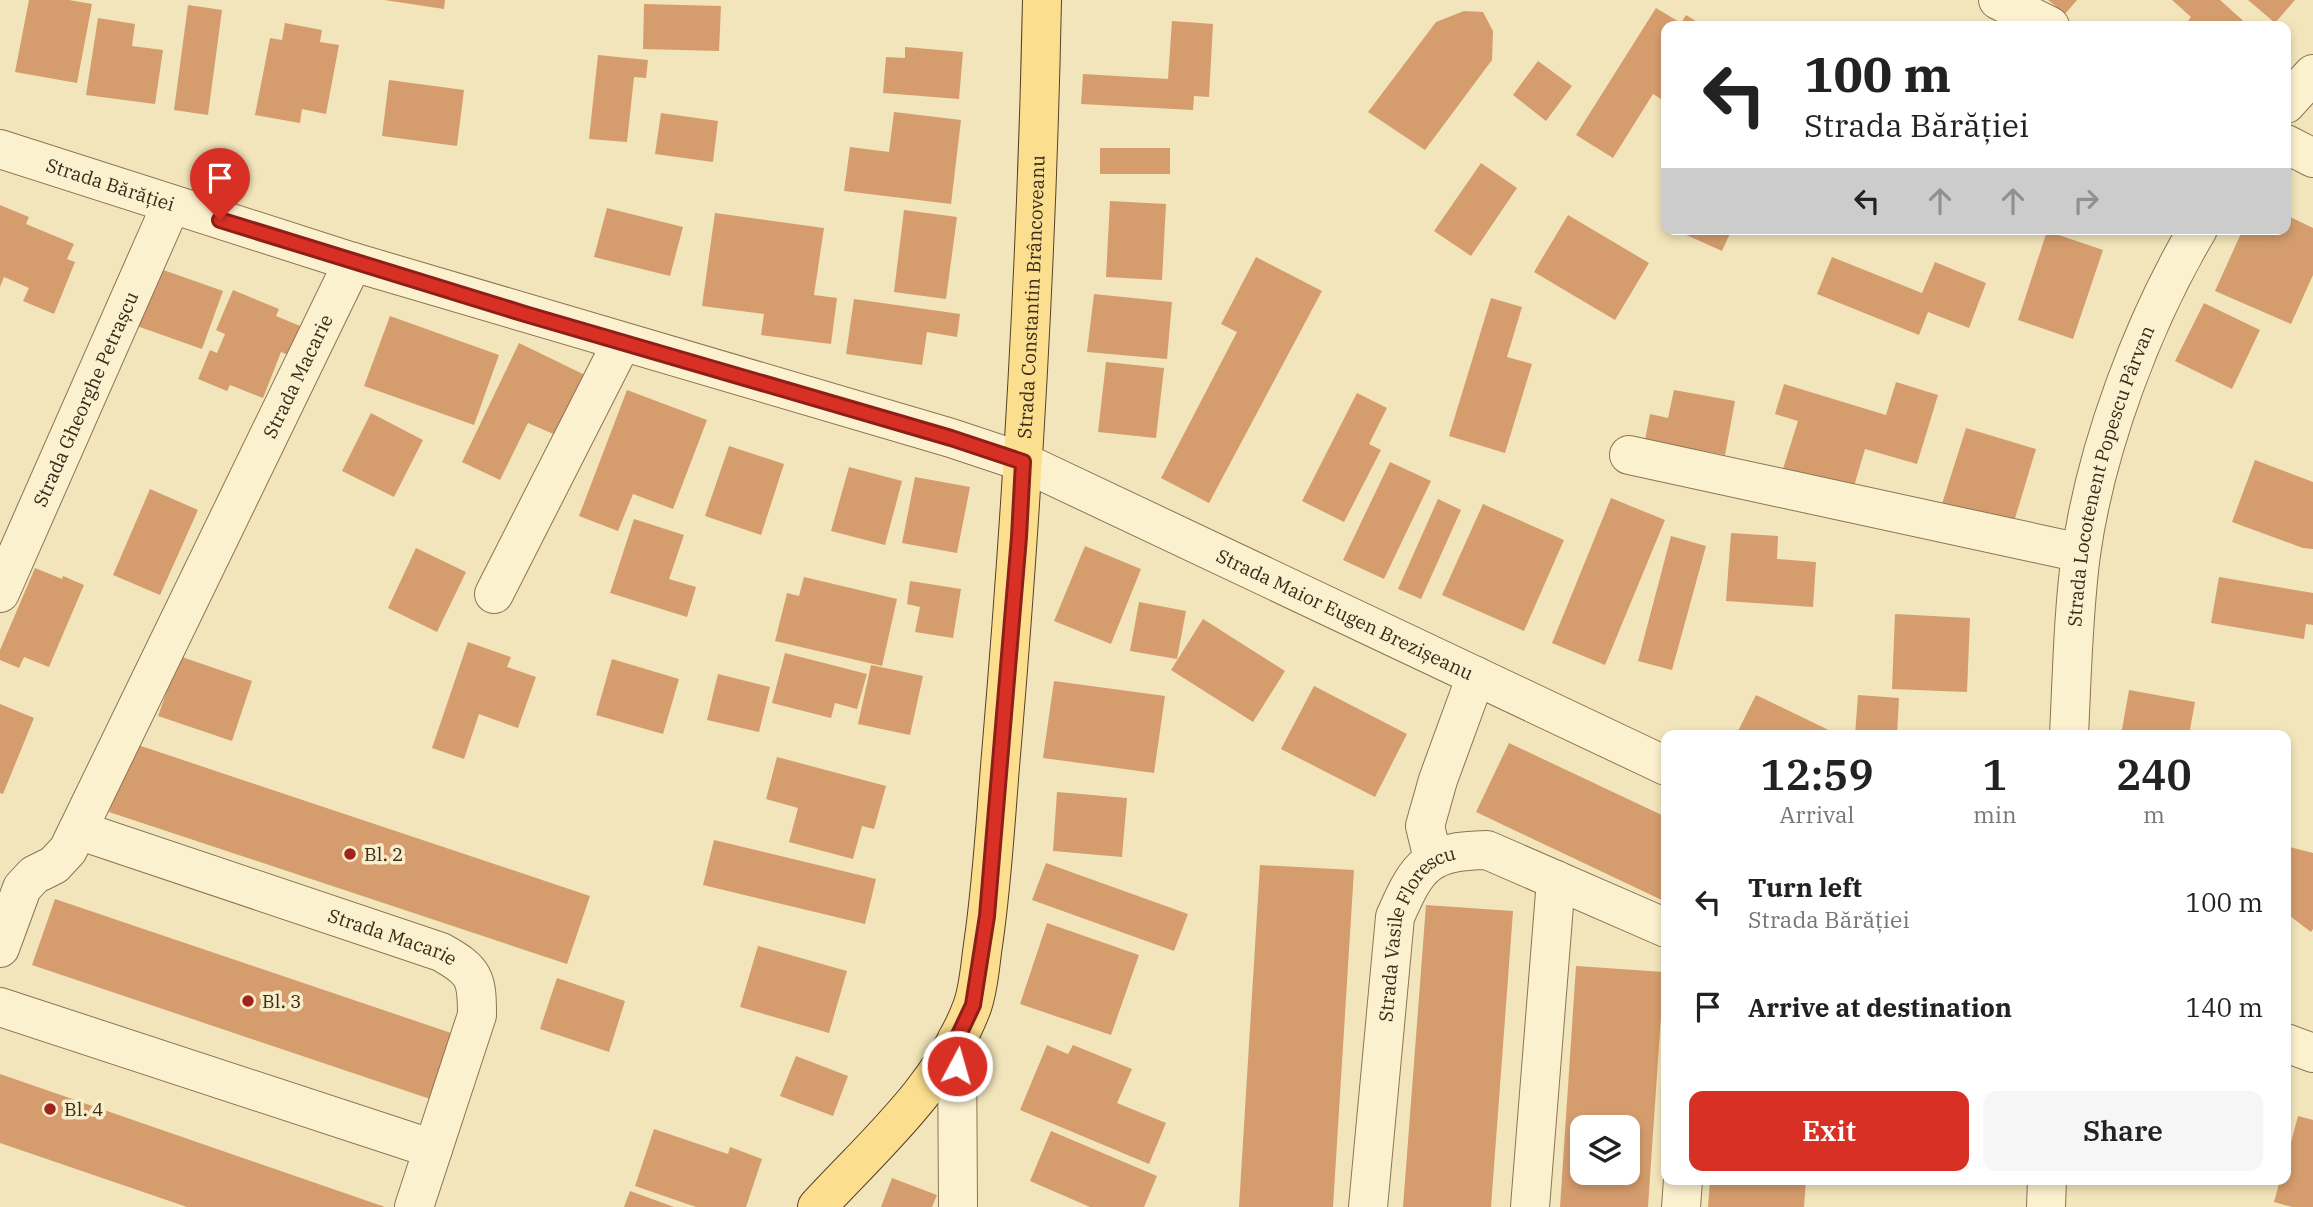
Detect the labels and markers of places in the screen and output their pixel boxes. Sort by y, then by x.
pin [190,148,250,220]
place label: Bl. 2 [364,842,404,866]
marker: Bl. 2 [342,846,358,862]
place label: Bl. 3 [262,989,302,1013]
marker: Bl. 3 [240,993,256,1009]
place label: Bl. 4 [64,1097,104,1121]
marker: Bl. 4 [42,1101,58,1117]

